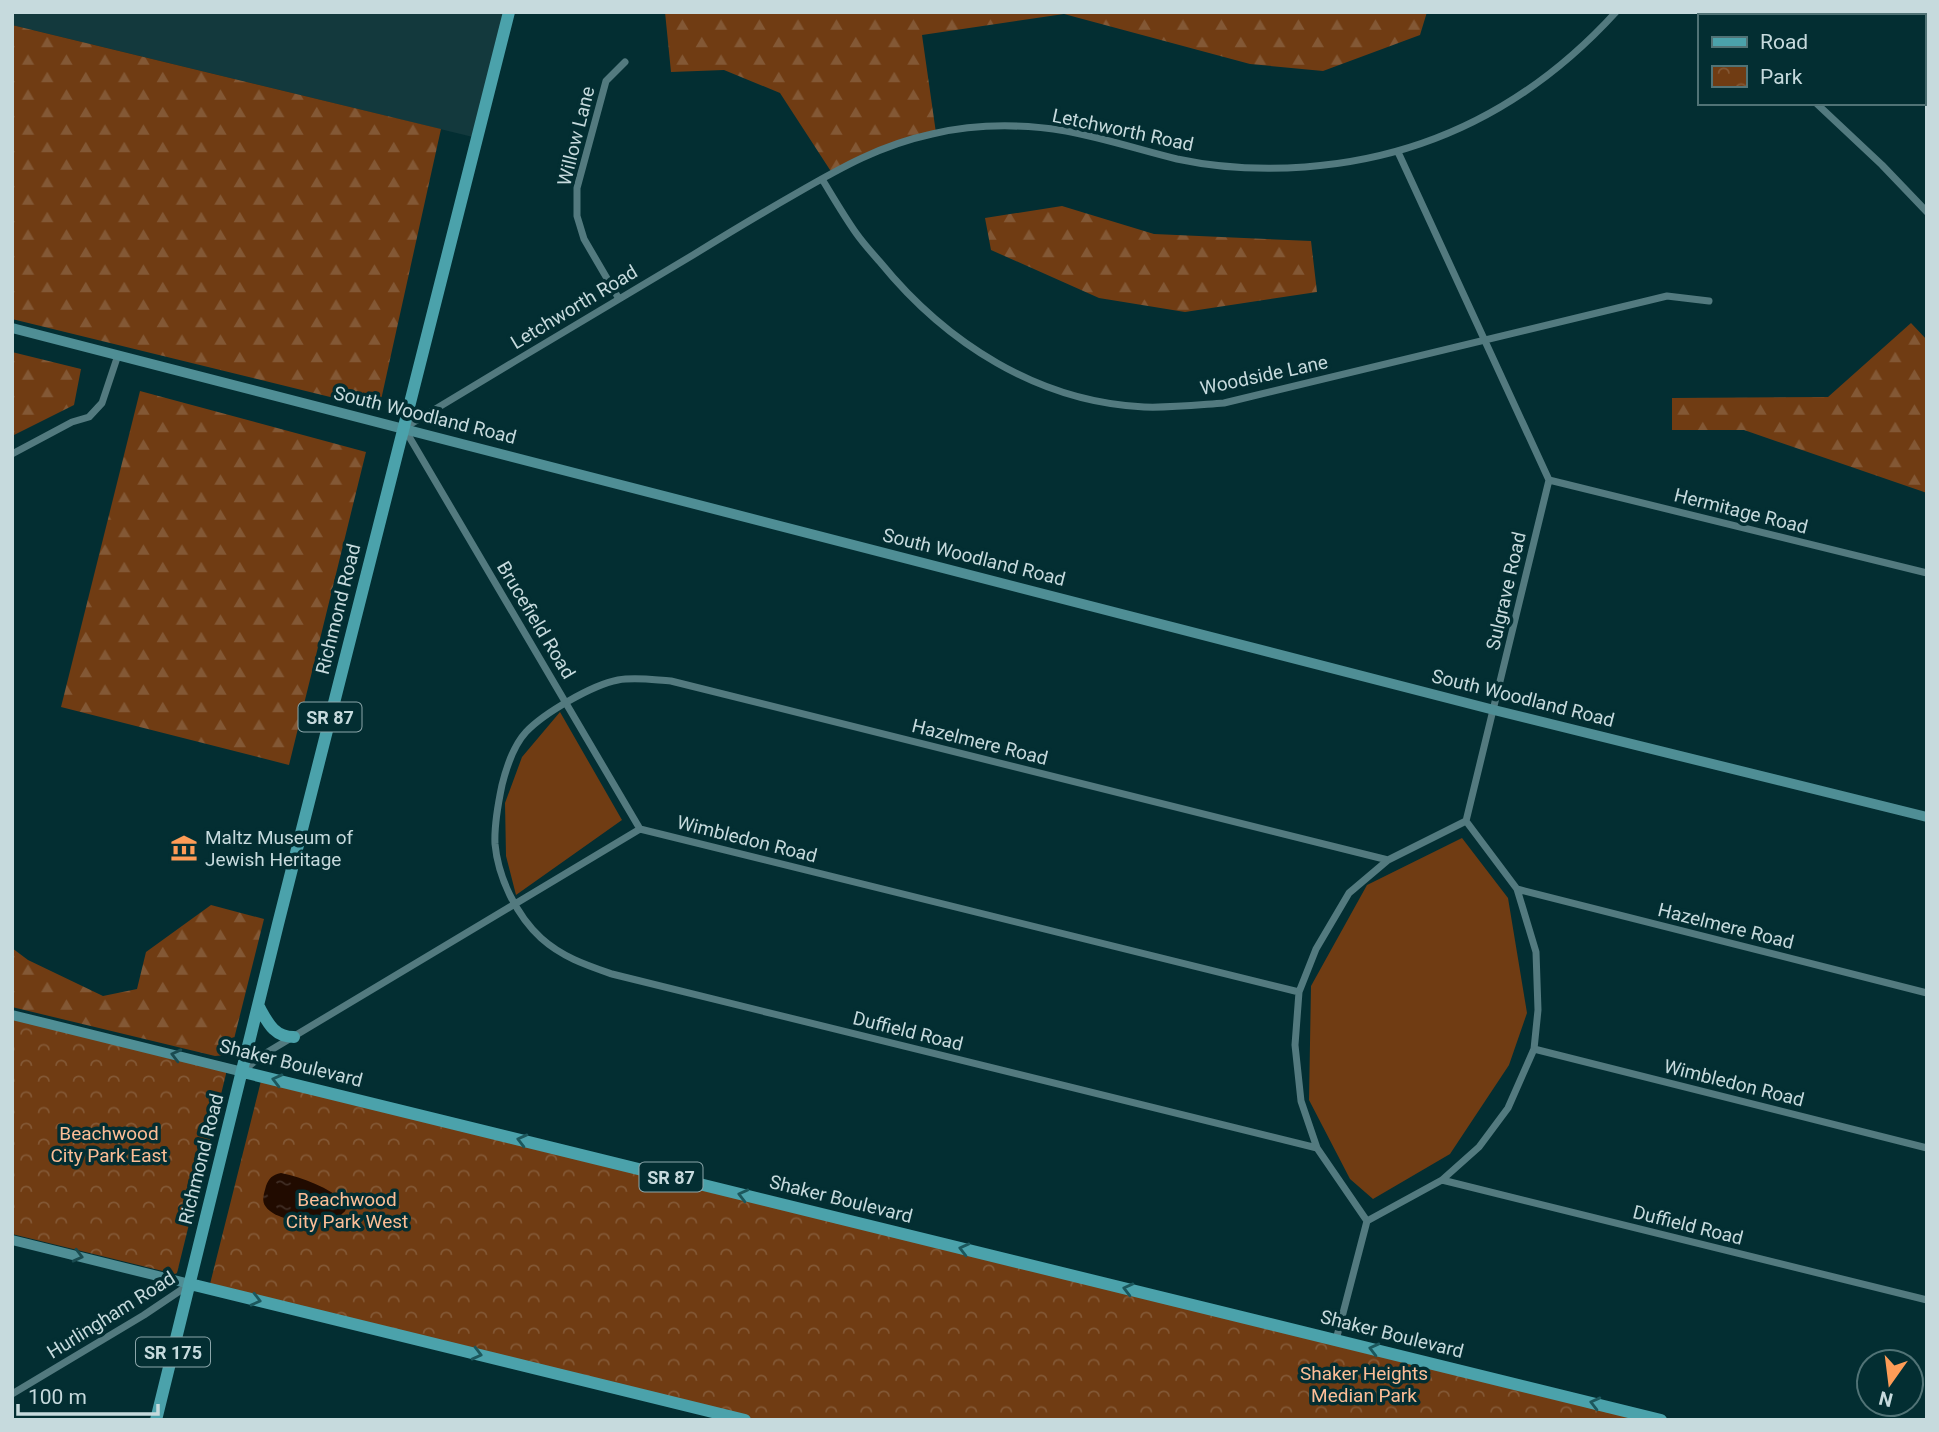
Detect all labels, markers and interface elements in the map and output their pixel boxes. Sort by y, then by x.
legend [1698,14,1925,105]
text: Road [1760,30,1808,54]
text: Park [1760,65,1803,89]
street label: Willow Lane [553,84,599,188]
street label: Letchworth Road [1050,104,1196,156]
street label: Letchworth Road [506,260,642,354]
street label: Woodside Lane [1198,350,1330,400]
street label: South Woodland Road [331,381,519,449]
street label: Hermitage Road [1672,483,1810,539]
street label: South Woodland Road [880,523,1068,591]
street label: Sulgrave Road [1481,530,1531,652]
street label: Richmond Road [311,541,365,677]
street label: Brucefield Road [492,557,580,683]
street label: South Woodland Road [1429,664,1617,732]
road number: SR 87 [298,702,362,732]
street label: Hazelmere Road [910,714,1050,770]
street label: Wimbledon Road [674,810,820,868]
place label: Maltz Museum of Jewish Heritage [205,826,354,871]
museum icon: Maltz Museum of Jewish Heritage [169,833,199,863]
street label: Hazelmere Road [1656,898,1796,954]
street label: Duffield Road [850,1006,966,1056]
street label: Shaker Boulevard [217,1034,365,1092]
one-way arrow [171,1049,183,1063]
street label: Wimbledon Road [1661,1054,1807,1112]
one-way arrow [271,1074,283,1088]
street label: Richmond Road [174,1091,228,1227]
park label: Beachwood City Park East [50,1122,168,1167]
one-way arrow [517,1134,529,1148]
road number: SR 87 [640,1162,702,1192]
street label: Shaker Boulevard [767,1170,915,1228]
park label: Beachwood City Park West [286,1188,408,1233]
one-way arrow [737,1188,749,1203]
street label: Duffield Road [1630,1200,1746,1250]
one-way arrow [958,1243,970,1257]
one-way arrow [72,1248,84,1262]
street label: Hurlingham Road [43,1266,179,1364]
one-way arrow [1122,1283,1134,1297]
one-way arrow [250,1292,262,1306]
street label: Shaker Boulevard [1318,1305,1466,1363]
road number: SR 175 [136,1338,210,1366]
one-way arrow [1368,1343,1380,1357]
one-way arrow [471,1346,483,1360]
north arrow [1855,1348,1925,1418]
park label: Shaker Heights Median Park [1300,1362,1428,1407]
scale bar [18,1372,158,1416]
text: 100 m [28,1385,87,1409]
text: N [1877,1386,1895,1412]
one-way arrow [1589,1397,1601,1412]

